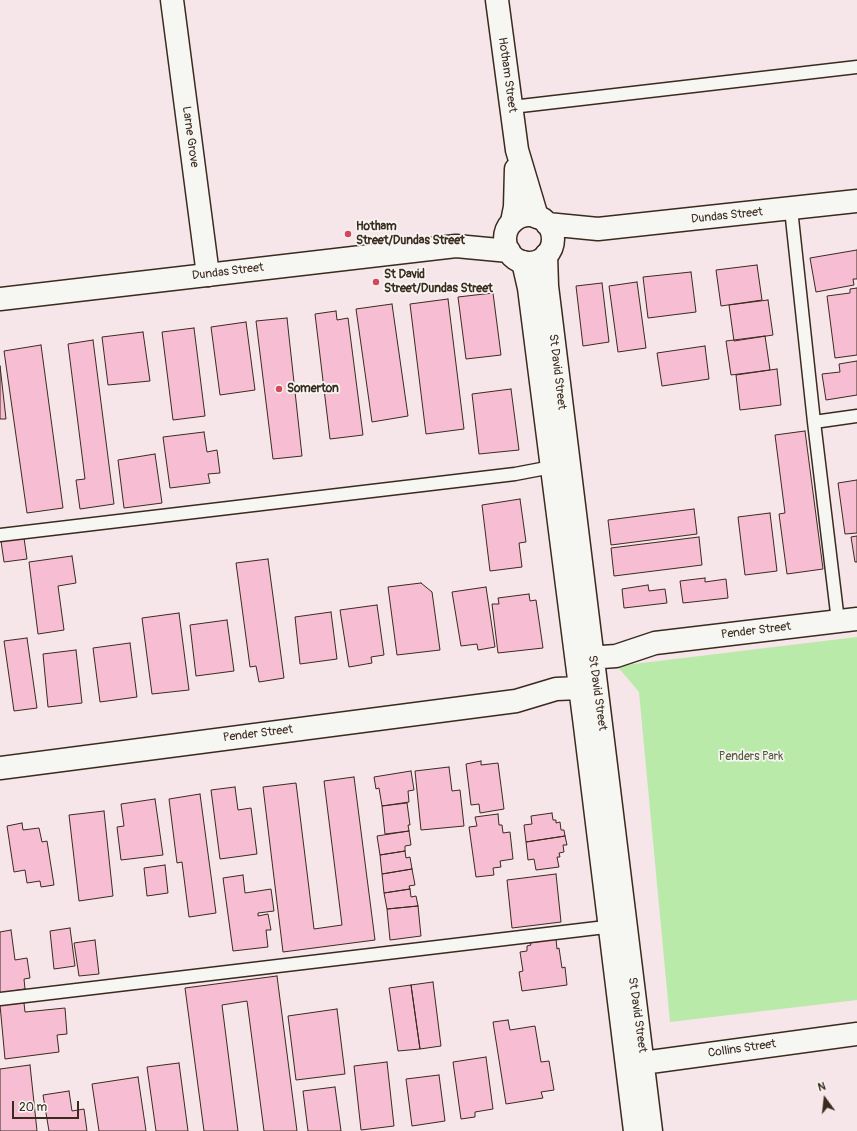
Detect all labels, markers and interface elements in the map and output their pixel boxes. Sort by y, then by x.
street label: Hotham Street [495,36,519,114]
street label: Larne Grove [179,105,201,169]
street label: Dundas Street [690,205,764,227]
place label: Hotham Street/Dundas Street [356,220,465,248]
marker: Hotham Street/Dundas Street [343,229,353,239]
street label: Dundas Street [191,260,265,284]
place label: St David Street/Dundas Street [384,268,493,296]
marker: St David Street/Dundas Street [371,277,381,287]
street label: St David Street [545,333,569,411]
place label: Somerton [287,382,339,396]
marker: Somerton [274,384,284,394]
street label: Pender Street [720,620,792,642]
street label: St David Street [585,654,609,732]
street label: Pender Street [222,723,294,745]
park label: Penders Park [719,750,783,764]
street label: St David Street [625,976,649,1054]
street label: Collins Street [707,1037,777,1061]
north arrow [805,1079,845,1119]
text: N [816,1080,827,1094]
scale bar [14,1093,81,1119]
text: 20 m [19,1100,47,1115]

